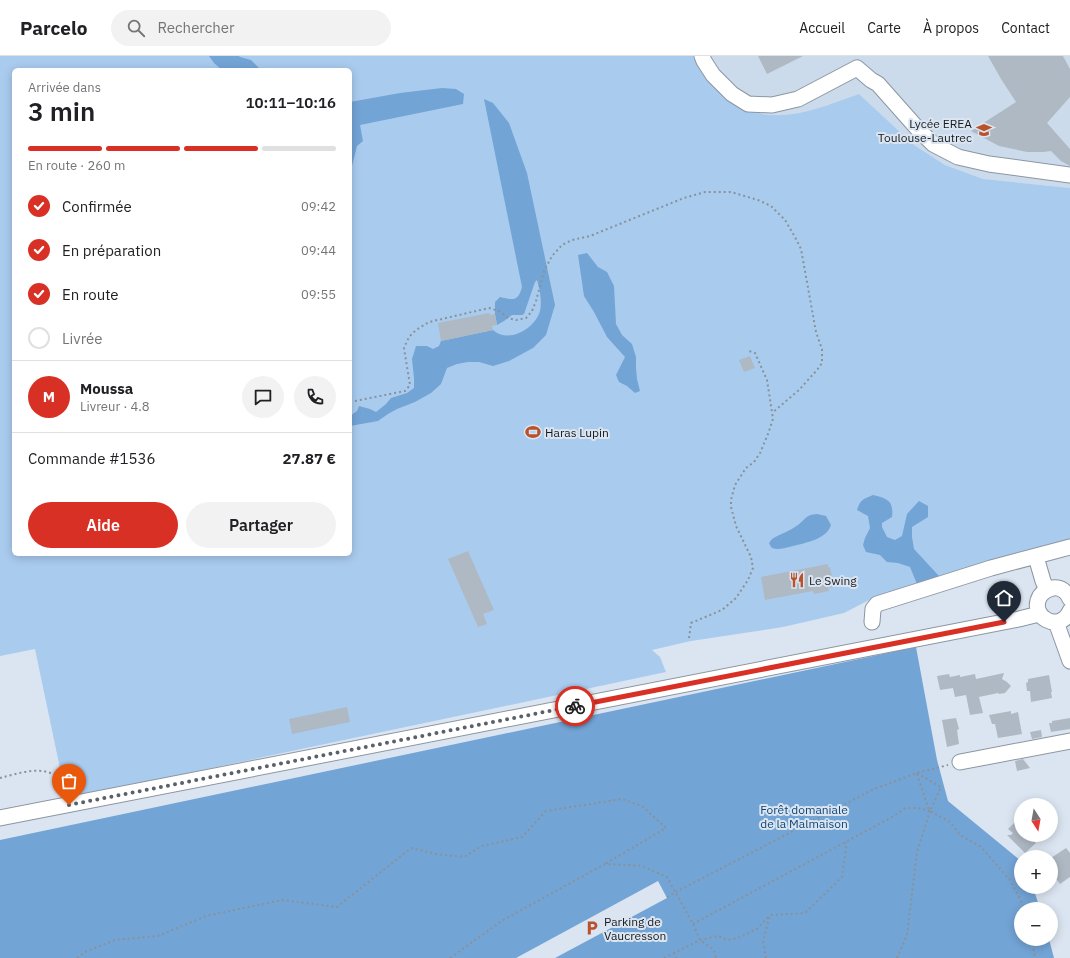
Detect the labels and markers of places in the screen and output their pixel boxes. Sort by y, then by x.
place label: Lycée EREA Toulouse-Lautrec [878,116,972,145]
school or university icon: Lycée EREA Toulouse-Lautrec [975,121,993,139]
sports icon: Haras Lupin [524,423,542,441]
place label: Haras Lupin [545,425,609,440]
restaurant icon: Le Swing [788,571,806,589]
place label: Le Swing [809,573,857,588]
pin [987,581,1021,622]
pin [52,764,86,805]
place label: Parking de Vaucresson [604,914,666,943]
parking icon: Parking de Vaucresson [583,919,601,937]

